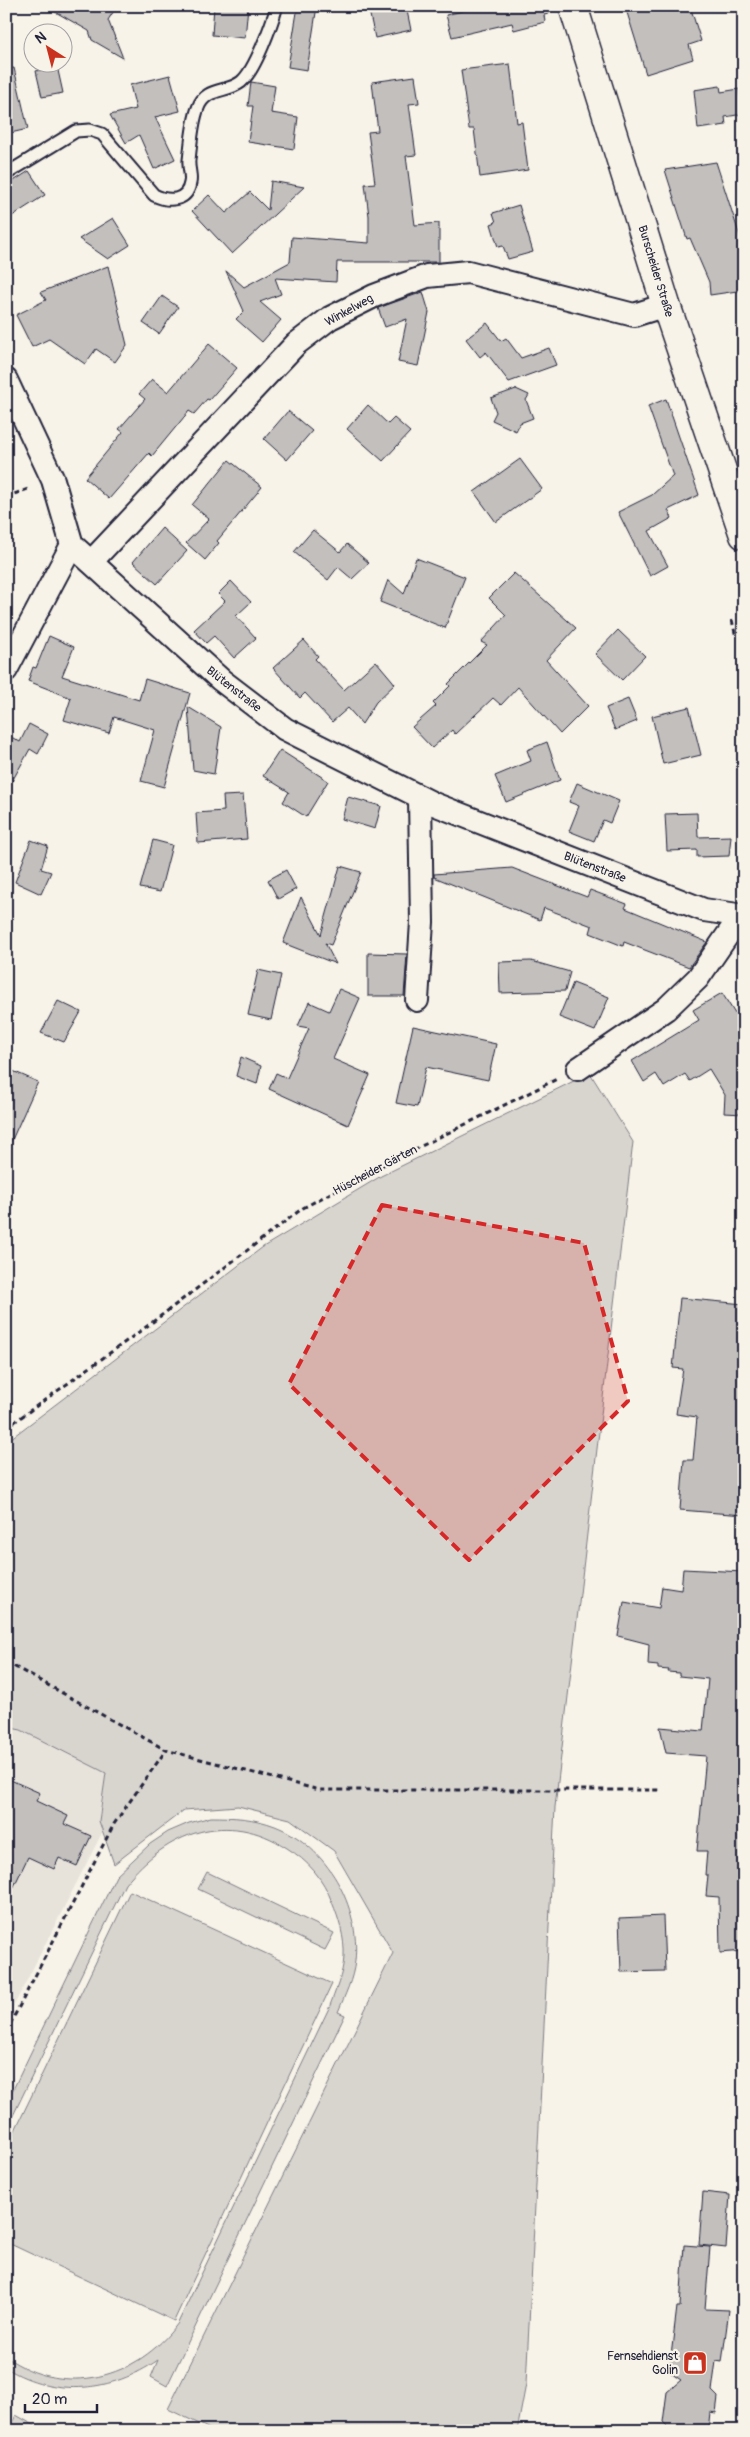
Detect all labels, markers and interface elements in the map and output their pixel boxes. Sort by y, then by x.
north arrow [22,22,72,72]
text: N [32,28,49,48]
street label: Burscheider Straße [634,223,677,319]
street label: Winkelweg [322,291,376,330]
street label: Blütenstraße [203,663,264,716]
street label: Blütenstraße [562,849,628,886]
street label: Hüscheider Gärten [331,1142,420,1199]
place label: Fernsehdienst Golin [607,2349,678,2378]
shop icon: Fernsehdienst Golin [682,2350,708,2376]
scale bar [25,2382,98,2414]
text: 20 m [32,2390,67,2409]

